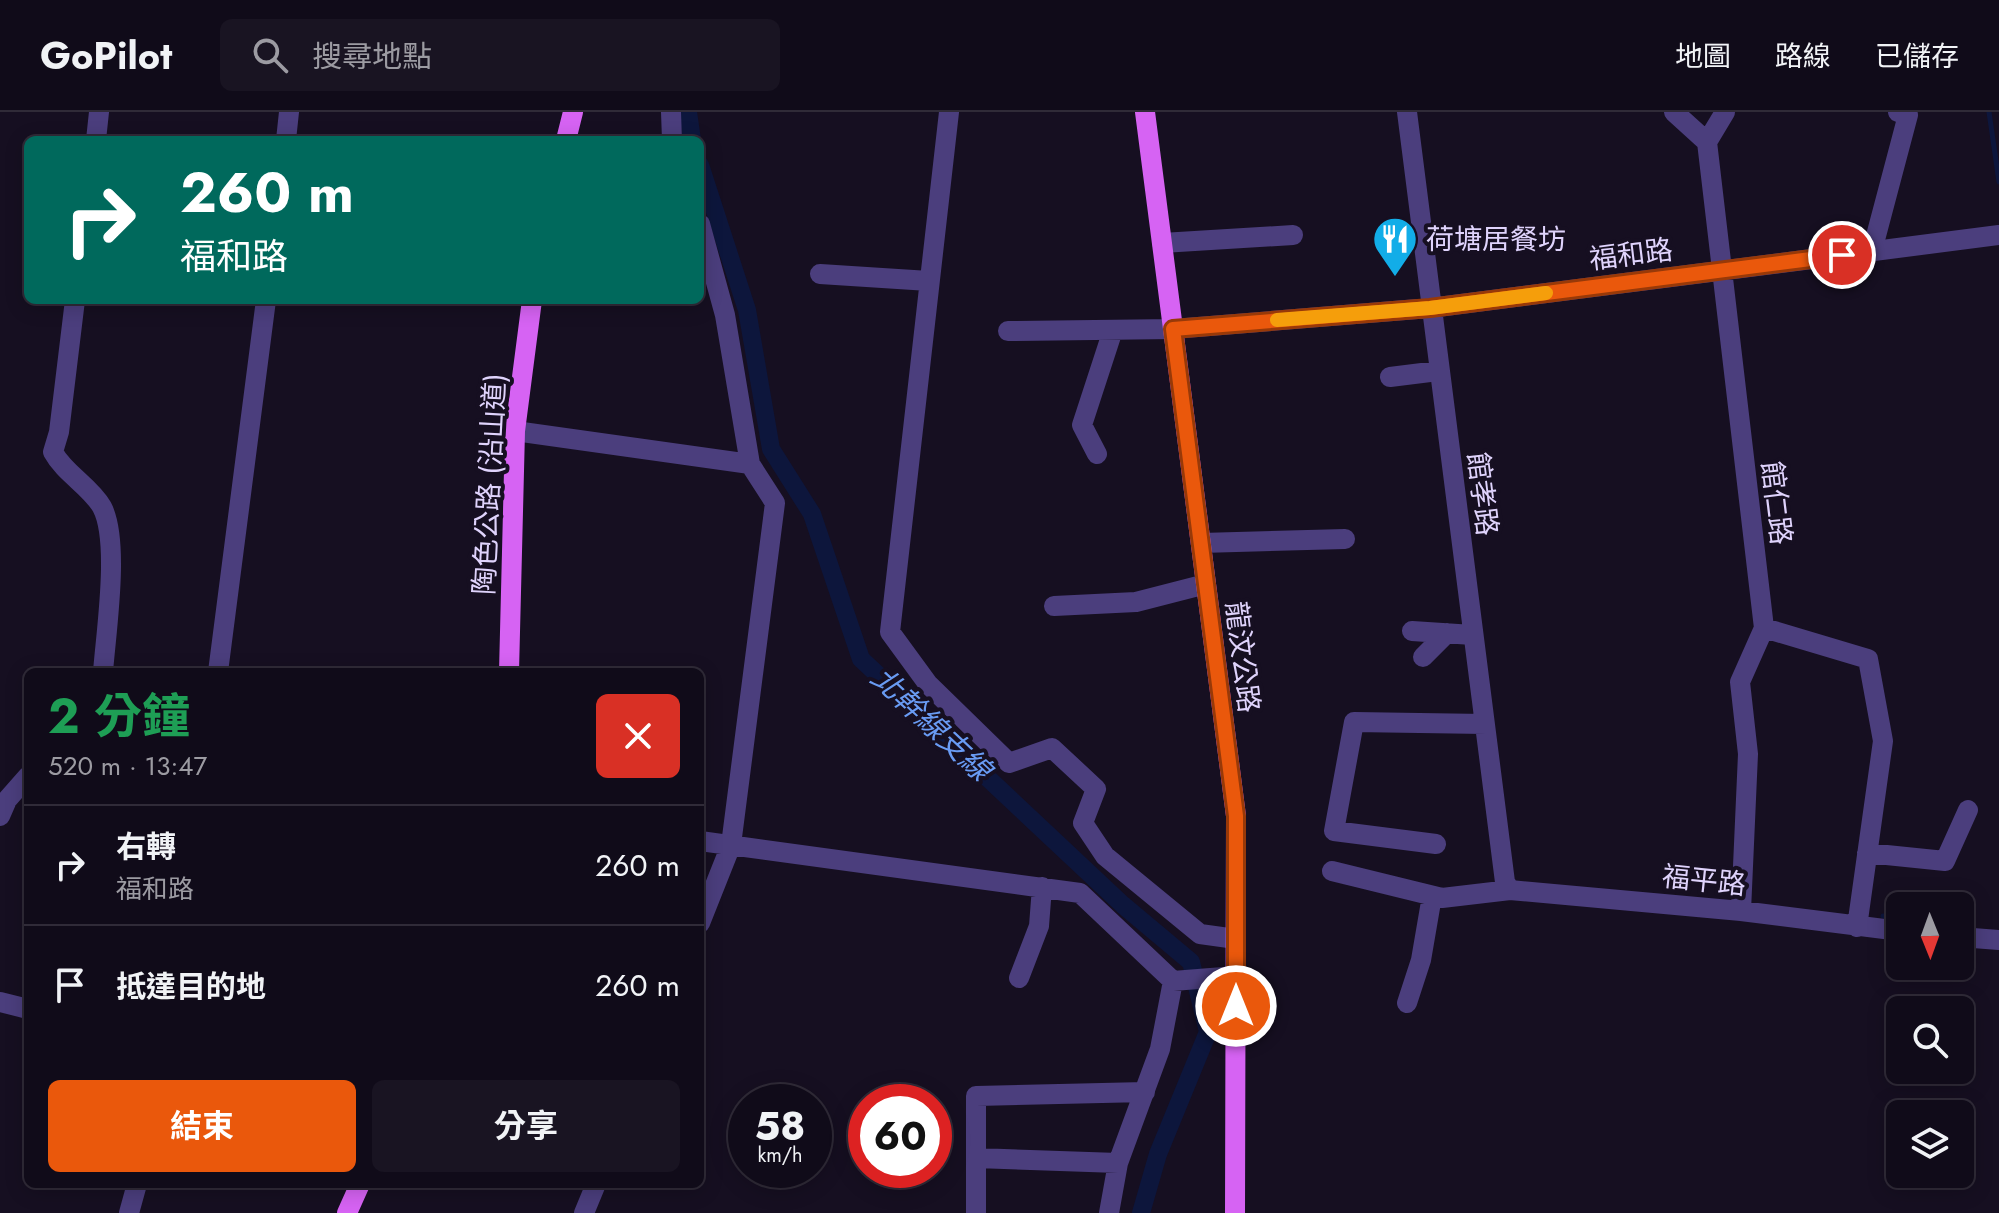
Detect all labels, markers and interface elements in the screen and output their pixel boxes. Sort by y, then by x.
search box [220,19,780,91]
text: GoPilot [40,28,172,83]
icon: search [248,33,292,77]
text: 搜尋地點 [312,35,432,78]
text: 地圖 [1675,36,1731,77]
text: 路線 [1775,36,1831,77]
text: 已儲存 [1875,36,1959,77]
text: 260 m [180,152,354,233]
icon: right [48,168,152,272]
restaurant icon: 荷塘居餐坊 [1371,215,1419,278]
place label: 荷塘居餐坊 [1426,219,1566,260]
pin [1808,221,1876,289]
street label: 福和路 [1587,229,1675,280]
text: 福和路 [180,230,288,282]
icon: arrive [1820,233,1864,277]
street label: 陶色公路 (沿山道) [463,372,516,596]
street label: 館孝路 [1457,450,1508,538]
street label: 館仁路 [1751,459,1802,547]
street label: 龍汶公路 [1215,599,1270,715]
water label: 北幹線支線 [862,657,1003,793]
text: 2 分鐘 [48,682,190,751]
button: close [596,694,680,778]
text: 520 m · 13:47 [48,747,207,785]
text: 右轉 [116,825,176,868]
icon: right [48,843,92,887]
text: 260 m [595,844,680,887]
street label: 福平路 [1660,856,1748,905]
text: 福和路 [116,870,194,908]
north arrow [1886,892,1974,980]
map controls [1886,892,1974,1188]
icon: arrive [48,963,92,1007]
text: 260 m [595,964,680,1007]
position arrow [1194,964,1278,1048]
text: 抵達目的地 [116,965,266,1008]
button: search [1886,996,1974,1084]
button: 結束 [48,1080,356,1172]
button: 分享 [372,1080,680,1172]
speed limit sign: 60 [848,1084,952,1188]
text: 58 [755,1097,805,1155]
button: layers [1886,1100,1974,1188]
text: km/h [757,1141,803,1170]

